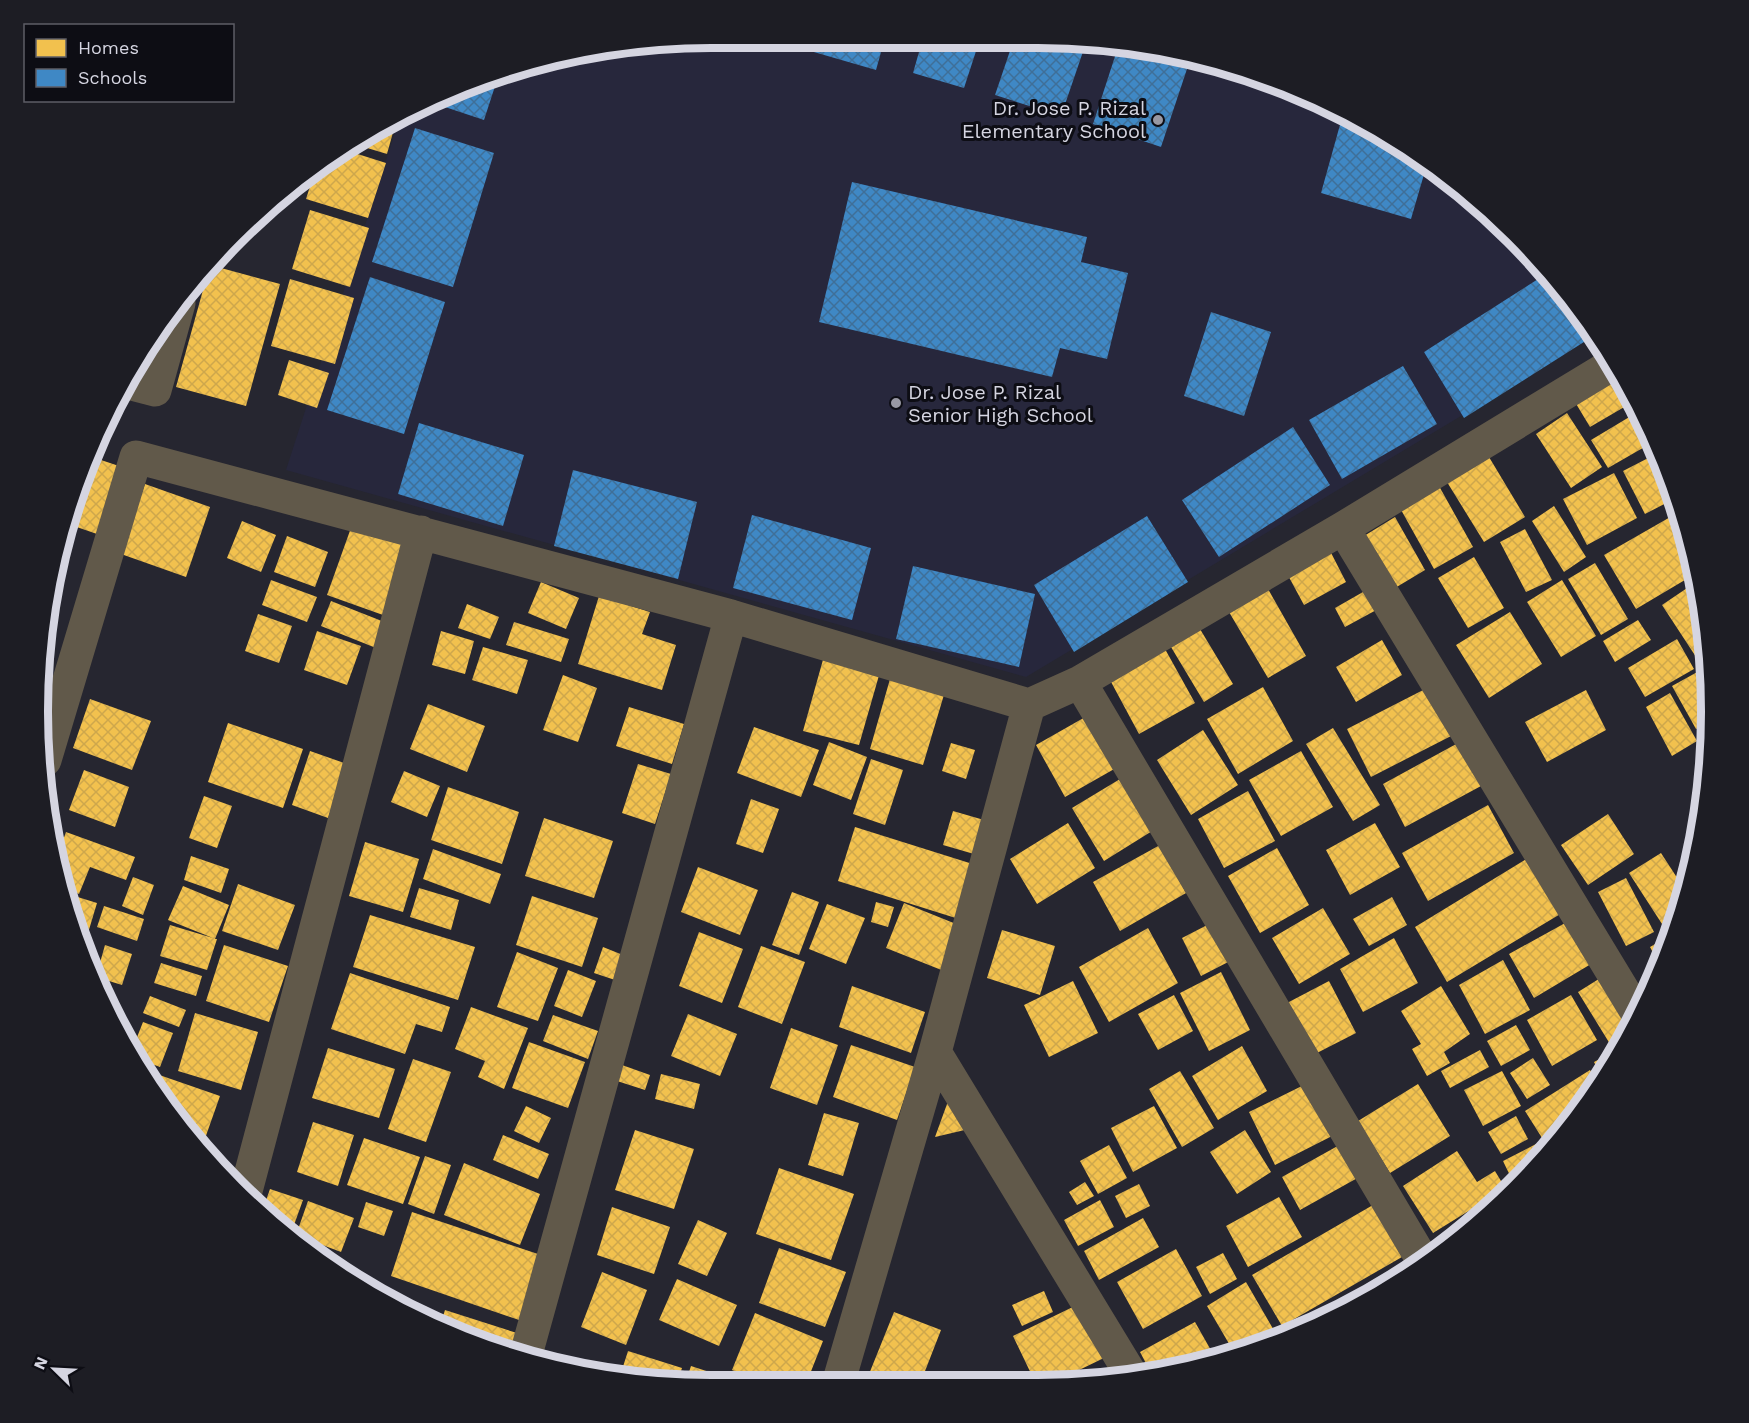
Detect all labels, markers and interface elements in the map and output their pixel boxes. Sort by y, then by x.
legend [24,24,234,102]
text: Homes [78,37,139,58]
text: Schools [78,67,147,88]
place label: Dr. Jose P. Rizal Elementary School [962,96,1146,143]
marker: Dr. Jose P. Rizal Elementary School [1151,113,1165,127]
place label: Dr. Jose P. Rizal Senior High School [908,380,1093,427]
marker: Dr. Jose P. Rizal Senior High School [889,396,903,410]
north arrow [24,1339,84,1399]
text: N [30,1354,52,1372]

